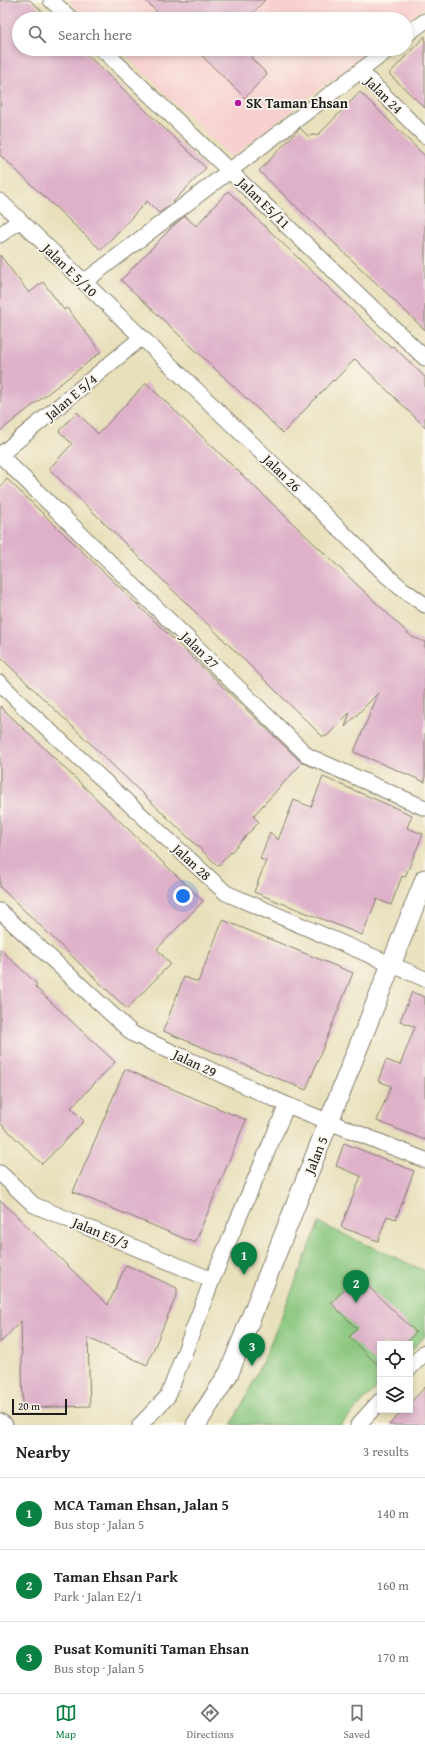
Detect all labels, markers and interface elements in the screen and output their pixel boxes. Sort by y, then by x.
search box [12,12,413,56]
icon: search [26,23,48,45]
text: Search here [58,24,132,45]
street label: Jalan 24 [359,70,408,119]
place label: SK Taman Ehsan [246,93,349,113]
marker: SK Taman Ehsan [233,98,243,108]
street label: Jalan E5/11 [232,171,295,233]
street label: Jalan E 5/10 [37,237,102,302]
street label: Jalan E 5/4 [39,369,102,426]
street label: Jalan 26 [257,448,306,496]
street label: Jalan 27 [175,625,224,673]
street label: Jalan 28 [167,838,216,885]
your location [173,886,193,906]
street label: Jalan 29 [168,1043,220,1082]
street label: Jalan 5 [299,1133,333,1179]
street label: Jalan E5/3 [68,1211,132,1254]
pin: 1 [231,1242,257,1275]
pin: 2 [343,1270,369,1303]
pin: 3 [239,1333,265,1366]
map controls [377,1341,413,1413]
button: locate [377,1341,413,1377]
button: layers [377,1377,413,1413]
scale bar [12,1397,67,1416]
text: 20 m [18,1398,40,1414]
text: Nearby [16,1439,70,1464]
text: 3 results [363,1442,409,1461]
text: MCA Taman Ehsan, Jalan 5 [54,1494,229,1515]
text: 1 [26,1504,32,1523]
text: 140 m [377,1504,409,1523]
text: Bus stop · Jalan 5 [54,1515,144,1534]
text: Taman Ehsan Park [54,1566,178,1587]
text: 2 [26,1576,32,1595]
text: 160 m [377,1576,409,1595]
text: Park · Jalan E2/1 [54,1587,142,1606]
text: Pusat Komuniti Taman Ehsan [54,1638,249,1659]
text: 3 [26,1648,32,1667]
text: 170 m [377,1648,409,1667]
text: Bus stop · Jalan 5 [54,1659,144,1678]
tab: Map [55,1702,77,1742]
tab: Directions [187,1702,234,1742]
tab: Saved [343,1702,370,1742]

